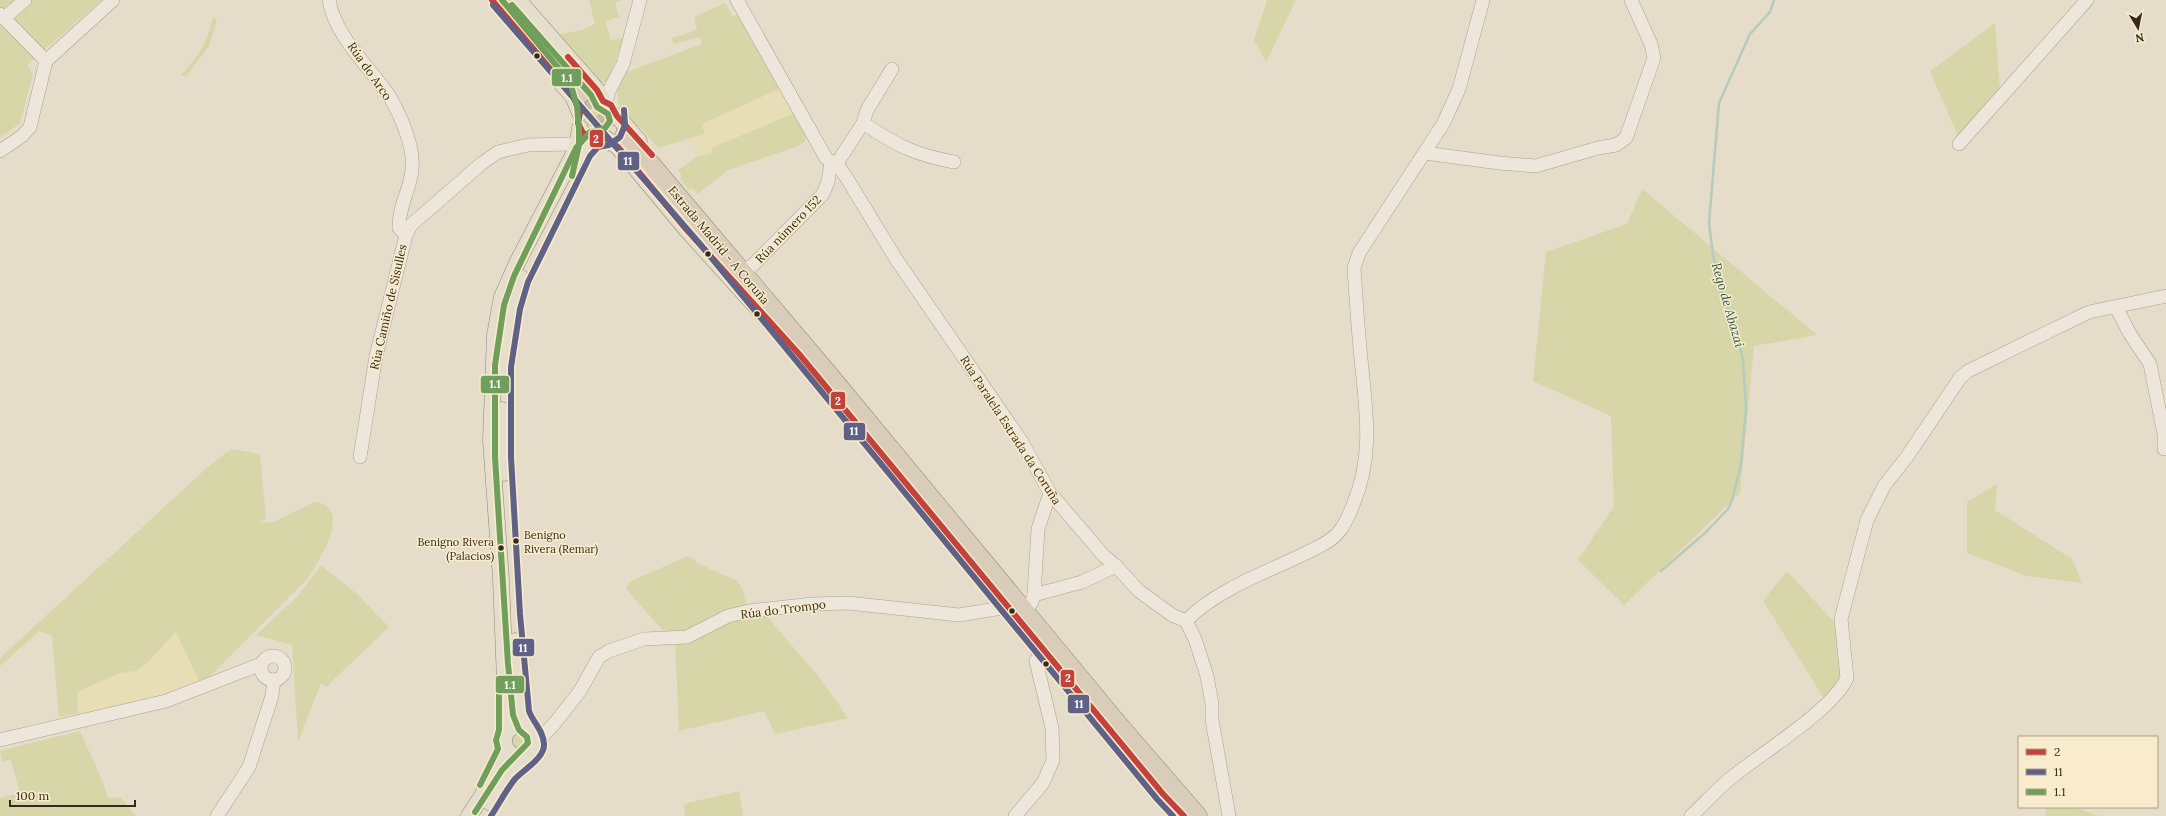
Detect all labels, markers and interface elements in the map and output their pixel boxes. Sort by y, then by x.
north arrow [2118,8,2158,48]
text: N [2134,30,2145,46]
street label: Rúa do Arco [345,39,395,103]
unlabelled marker [532,51,542,61]
line badge: 1.1 [551,68,582,87]
text: 1.1 [561,71,573,85]
line badge: 2 [589,129,604,148]
text: 2 [593,132,599,146]
line badge: 11 [617,151,640,171]
text: 11 [624,154,633,168]
street label: Estrada Madrid - A Coruña [665,183,773,307]
street label: Rúa número 152 [752,192,824,266]
street label: Rúa Camiño de Sisulles [366,242,410,371]
unlabelled marker [703,249,713,259]
water label: Rego de Abazai [1708,261,1748,350]
unlabelled marker [752,309,762,319]
street label: Rúa Paralela Estrada da Coruña [957,353,1065,507]
line badge: 1.1 [480,375,510,394]
text: 1.1 [489,377,501,391]
line badge: 2 [830,391,846,410]
text: 2 [835,394,841,408]
line badge: 11 [843,422,866,441]
text: 11 [850,424,859,438]
place label: Benigno Rivera (Remar) [524,528,598,557]
place label: Benigno Rivera (Palacios) [418,535,494,564]
marker: Benigno Rivera (Remar) [511,536,521,546]
marker: Benigno Rivera (Palacios) [496,543,506,553]
street label: Rúa do Trompo [739,596,827,622]
unlabelled marker [1007,606,1017,616]
line badge: 11 [512,638,535,657]
text: 11 [519,641,528,655]
unlabelled marker [1041,659,1051,669]
line badge: 2 [1060,669,1075,688]
text: 2 [1065,671,1071,685]
line badge: 1.1 [495,675,525,694]
text: 1.1 [504,678,516,692]
line badge: 11 [1067,694,1090,714]
text: 11 [1075,697,1084,711]
legend [2018,736,2158,808]
text: 2 [2054,744,2060,759]
text: 11 [2054,764,2063,779]
scale bar [10,782,135,808]
text: 1.1 [2054,784,2066,799]
text: 100 m [16,788,49,803]

